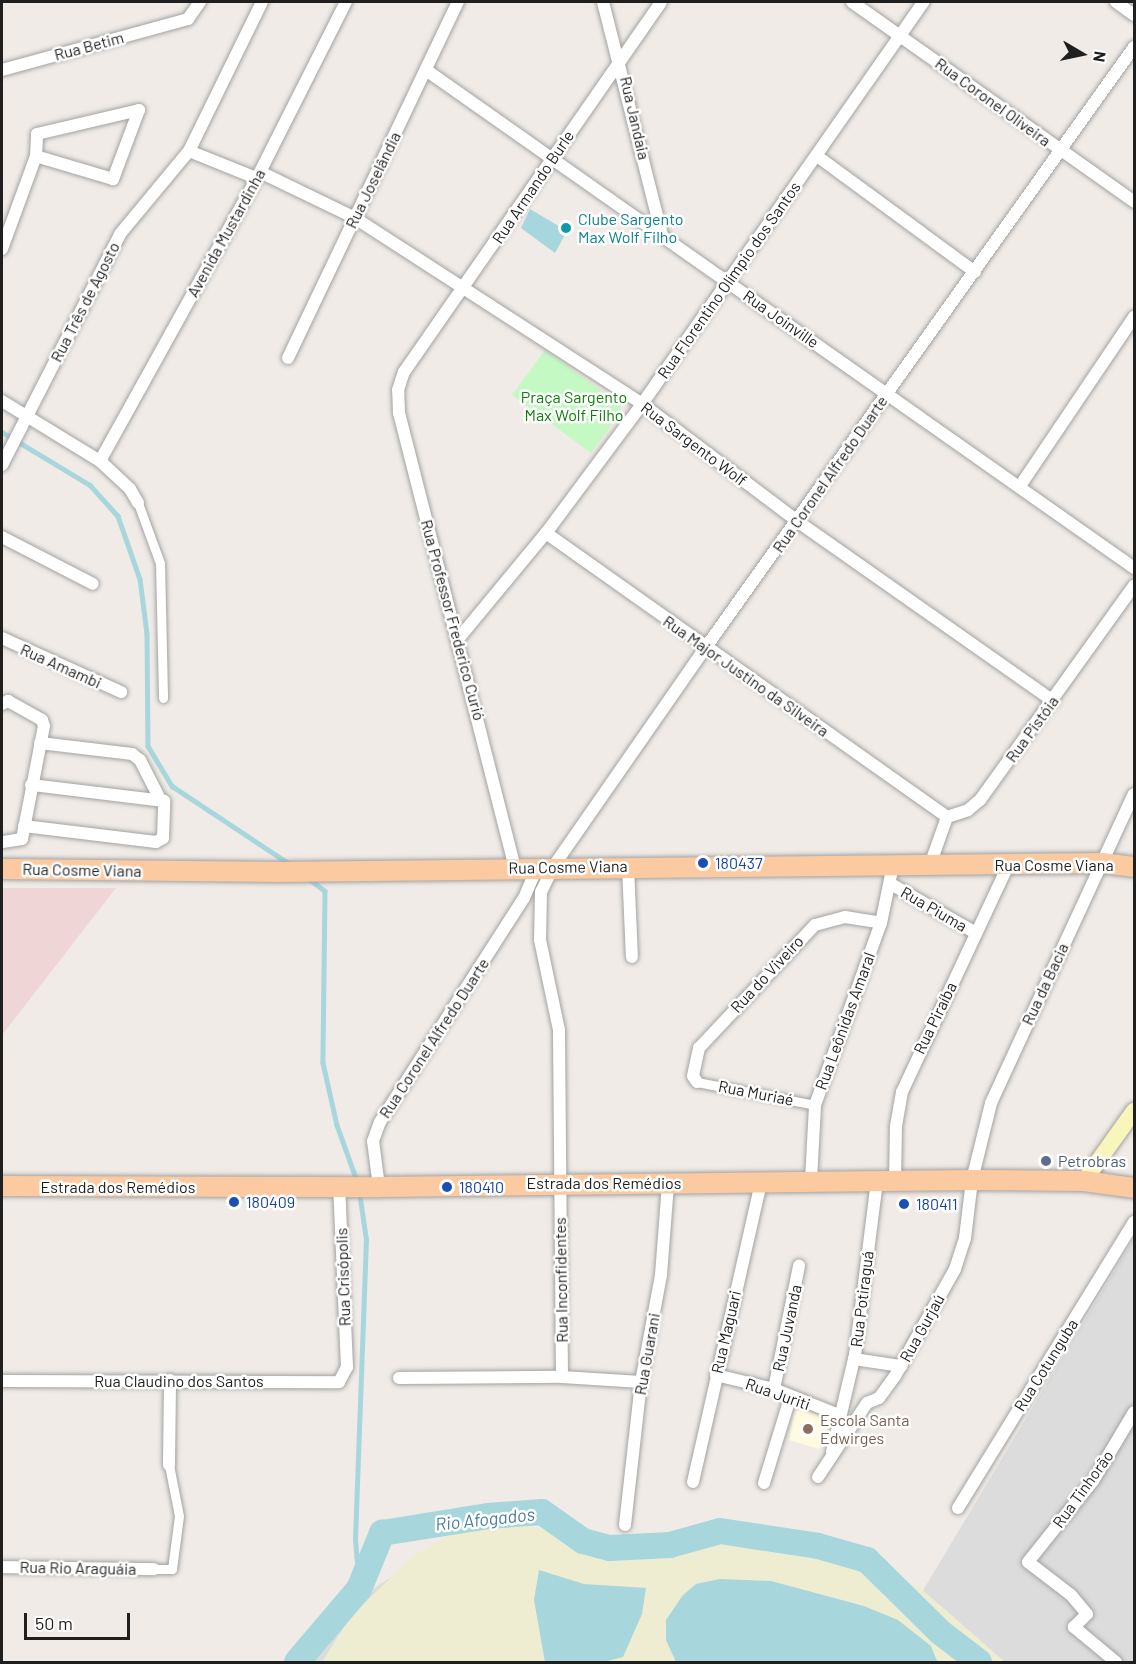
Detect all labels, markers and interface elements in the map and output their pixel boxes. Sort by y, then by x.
north arrow [1052,24,1112,84]
street label: Rua Betim [52,27,126,65]
text: N [1090,50,1110,64]
street label: Rua Coronel Oliveira [931,54,1055,150]
street label: Rua Jandaia [616,75,654,161]
street label: Rua Armando Burle [488,127,578,247]
street label: Rua Joselândia [341,128,405,232]
street label: Avenida Mustardinha [183,166,269,300]
street label: Rua Florentino Olímpio dos Santos [653,178,805,382]
place label: Clube Sargento Max Wolf Filho [578,209,683,247]
marker: Clube Sargento Max Wolf Filho [559,221,573,235]
street label: Rua Três de Agosto [46,239,124,365]
street label: Rua Joinville [740,286,822,352]
park label: Praça Sargento Max Wolf Filho [521,387,627,425]
street label: Rua Coronel Alfredo Duarte [768,392,892,556]
street label: Rua Sargento Wolf [637,398,751,490]
street label: Rua Professor Frederico Curió [417,517,489,723]
street label: Rua Major Justino da Silveira [659,611,833,741]
street label: Rua Amambi [17,640,105,692]
street label: Rua Pistóia [1001,692,1063,766]
place label: 180437 [715,853,763,873]
street label: Rua Cosme Viana [994,855,1114,875]
street label: Rua Cosme Viana [508,856,628,878]
marker: 180437 [696,856,710,870]
street label: Rua Cosme Viana [22,859,142,881]
street label: Rua Piuma [897,882,971,936]
street label: Rua do Viveiro [726,932,808,1016]
street label: Rua da Bacia [1018,940,1072,1028]
street label: Rua Leônidas Amaral [811,949,879,1093]
street label: Rua Coronel Alfredo Duarte [375,954,493,1122]
street label: Rua Piraíba [909,979,961,1057]
street label: Rua Muriaé [717,1076,795,1110]
place label: Petrobras [1058,1151,1126,1171]
marker: Petrobras [1039,1154,1053,1168]
street label: Estrada dos Remédios [527,1173,681,1193]
street label: Estrada dos Remédios [41,1177,195,1197]
place label: 180410 [459,1177,504,1197]
marker: 180410 [440,1180,454,1194]
place label: 180409 [246,1192,295,1212]
place label: 180411 [916,1194,958,1214]
marker: 180409 [227,1195,241,1209]
marker: 180411 [897,1197,911,1211]
street label: Rua Inconfidentes [550,1217,572,1343]
street label: Rua Crisópolis [332,1227,354,1327]
street label: Rua Potiraguá [847,1250,877,1348]
street label: Rua Juvanda [768,1283,806,1373]
street label: Rua Maguari [707,1289,745,1375]
street label: Rua Gurjaú [896,1291,948,1365]
street label: Rua Guarani [630,1311,664,1397]
street label: Rua Cotunguba [1010,1315,1082,1415]
street label: Rua Claudino dos Santos [94,1371,264,1391]
street label: Rua Juriti [743,1374,813,1414]
place label: Escola Santa Edwirges [820,1410,910,1448]
marker: Escola Santa Edwirges [801,1422,815,1436]
street label: Rua Tinhorão [1048,1447,1118,1531]
water label: Rio Afogados [434,1503,536,1535]
street label: Rua Rio Araguáia [19,1557,137,1579]
scale bar [27,1601,134,1639]
text: 50 m [35,1612,73,1634]

